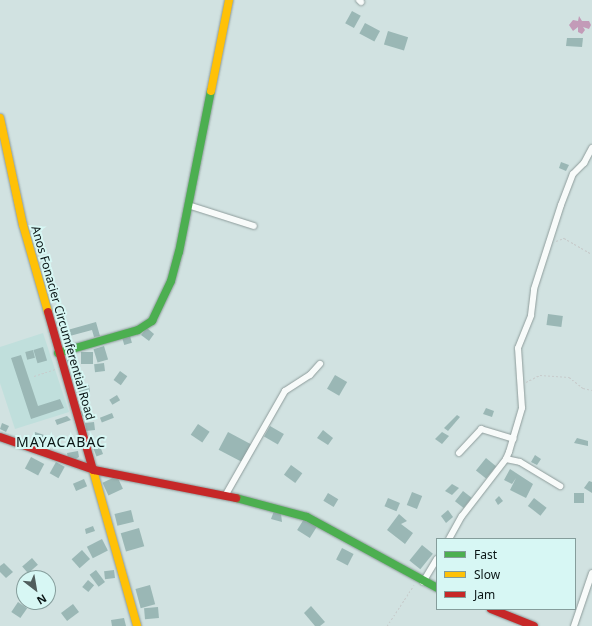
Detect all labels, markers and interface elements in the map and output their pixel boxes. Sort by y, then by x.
street label: Anos Fonacier Circumferential Road [28,224,98,422]
district label: MAYACABAC [16,434,106,450]
legend [436,538,576,610]
text: Fast [474,546,497,563]
text: Slow [474,566,500,583]
north arrow [16,570,56,610]
text: Jam [474,586,495,603]
text: N [34,591,50,609]

